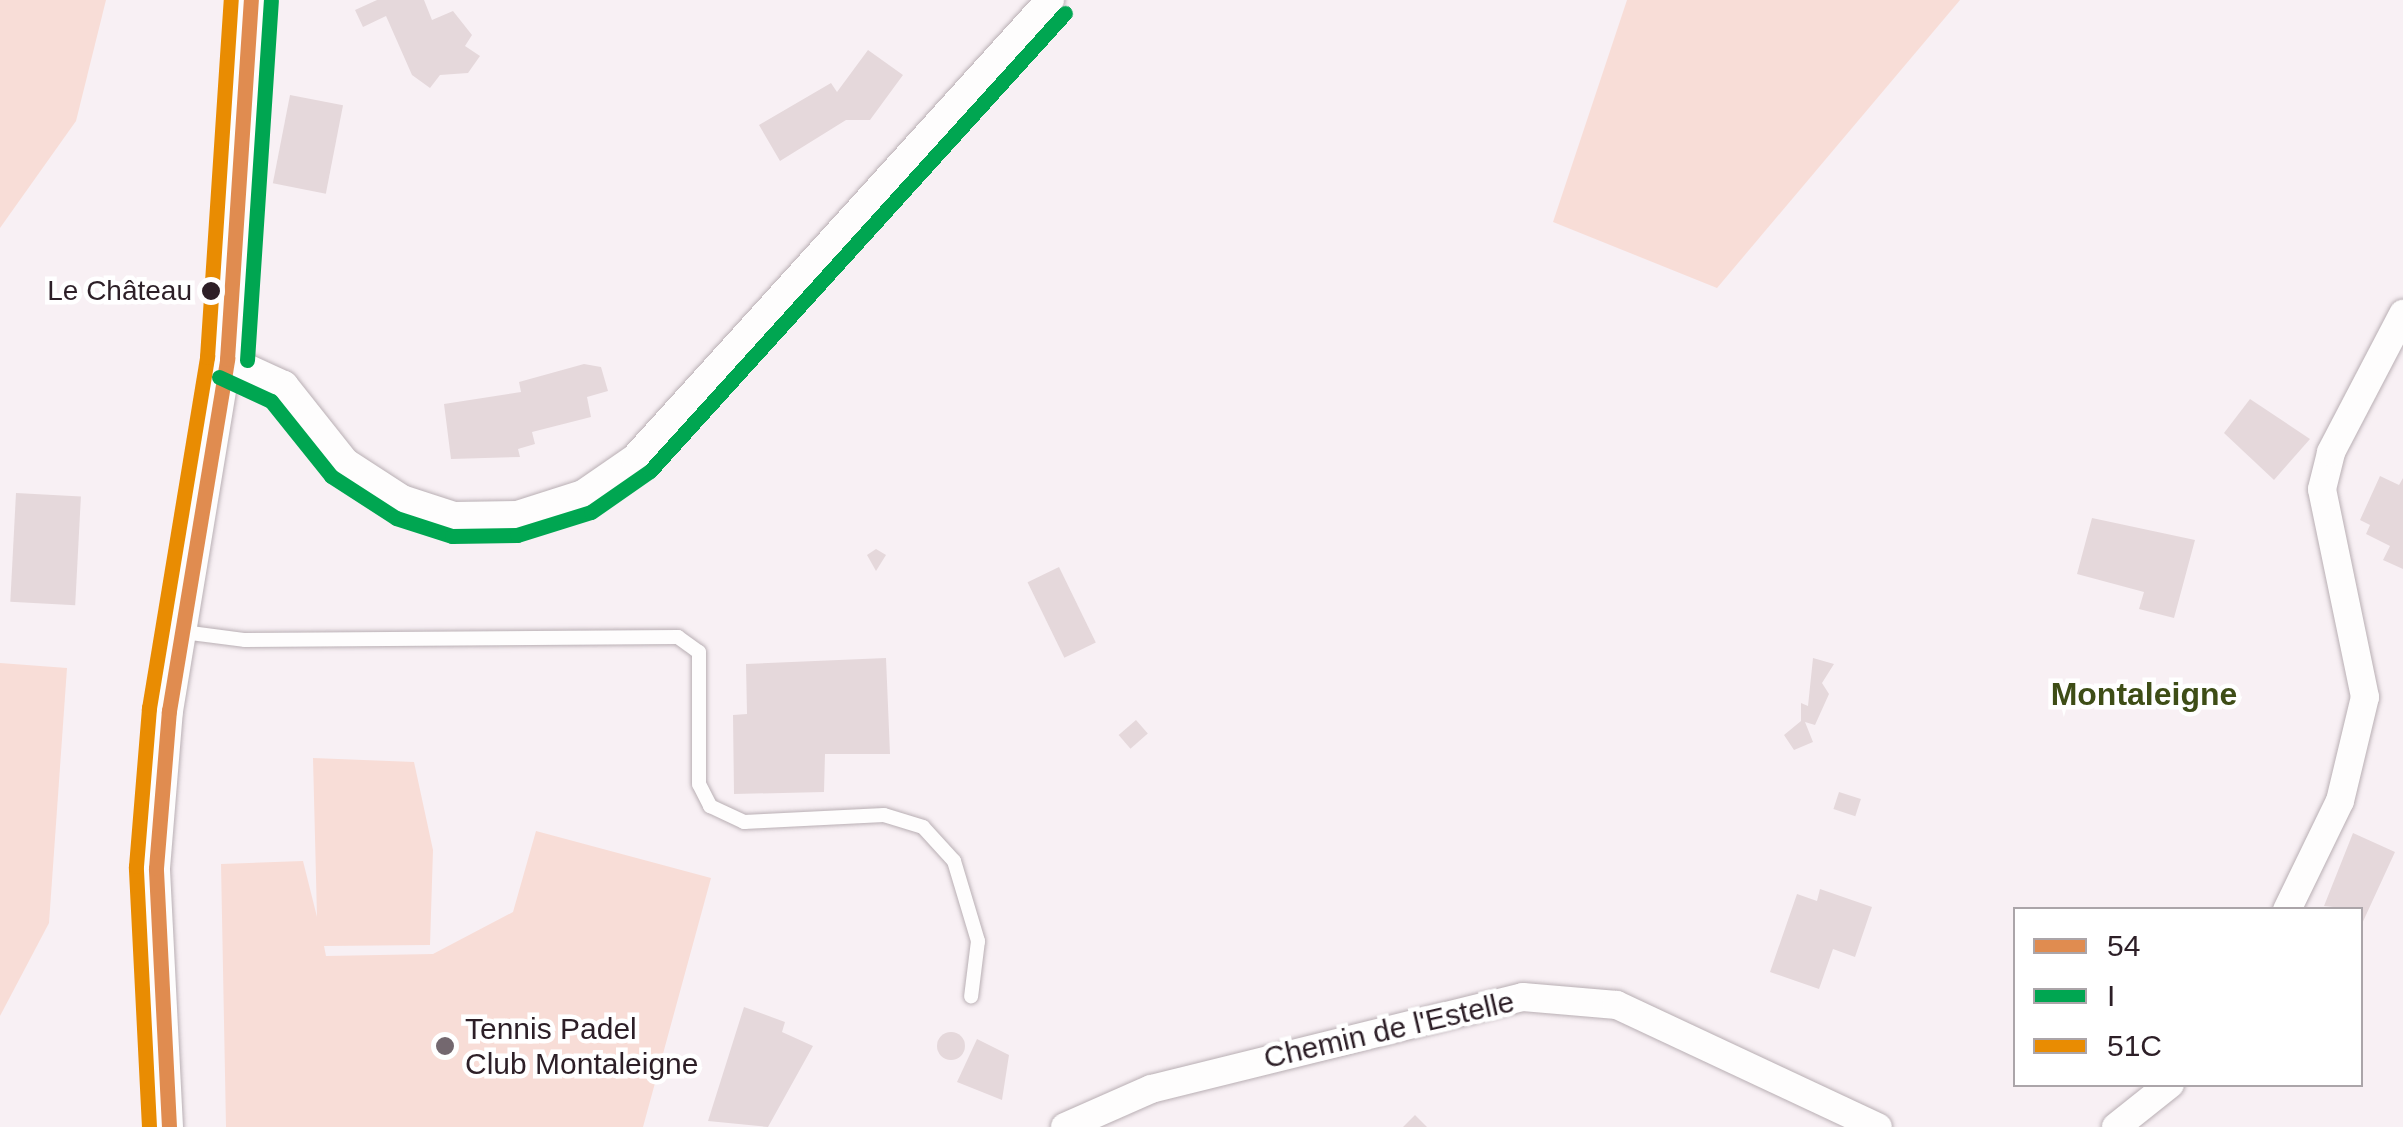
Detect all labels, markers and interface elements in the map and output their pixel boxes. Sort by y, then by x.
place label: Le Château [47,274,192,308]
marker: Le Château [201,281,221,301]
district label: Montaleigne [2051,675,2237,713]
legend [2013,907,2363,1087]
text: 54 [2107,929,2140,962]
text: I [2107,979,2115,1012]
street label: Chemin de l'Estelle [1260,984,1518,1076]
place label: Tennis Padel Club Montaleigne [465,1011,698,1082]
text: 51C [2107,1029,2162,1062]
marker: Tennis Padel Club Montaleigne [434,1035,456,1057]

